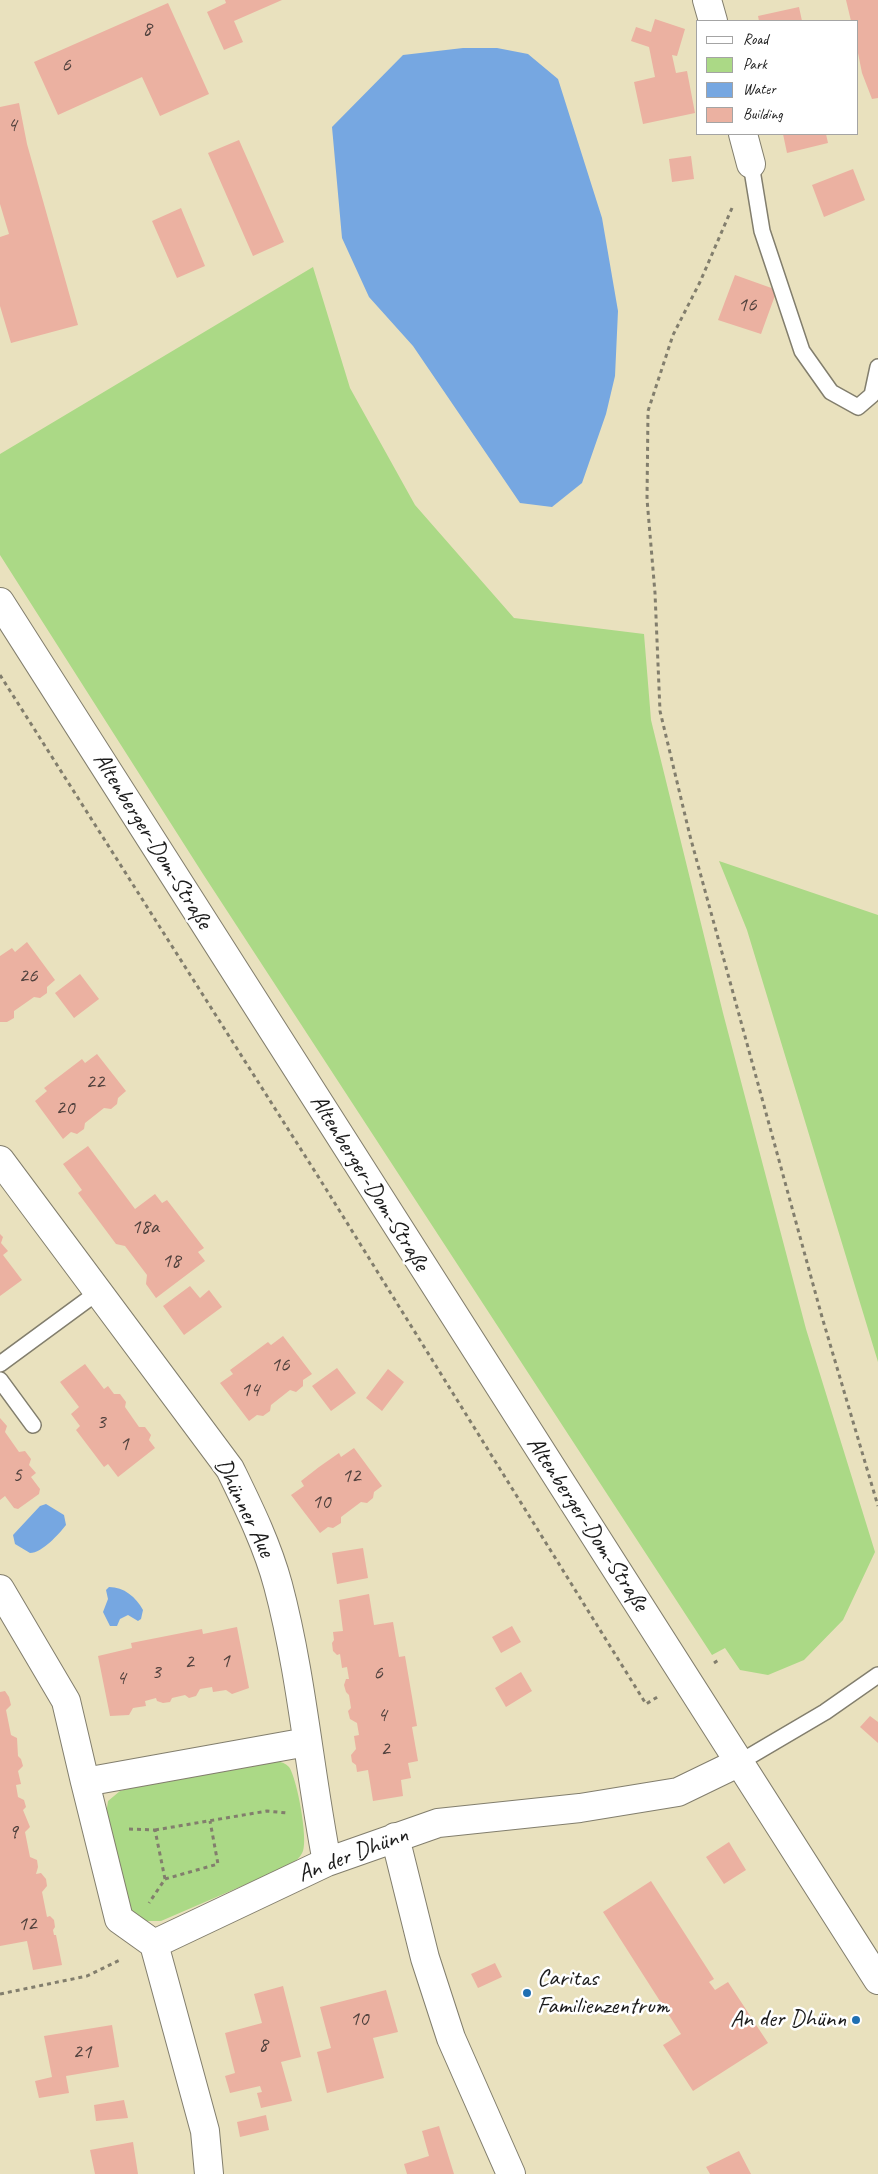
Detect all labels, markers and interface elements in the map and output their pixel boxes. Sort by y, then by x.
house number: 8 [142,16,152,42]
legend [696,20,858,135]
text: Road [743,30,768,49]
house number: 6 [61,52,71,78]
text: Park [743,55,767,74]
text: Water [743,80,776,99]
text: Building [743,105,782,124]
house number: 4 [7,112,17,138]
house number: 16 [738,292,756,318]
street label: Altenberger-Dom-Straße [86,747,218,935]
house number: 26 [19,963,37,989]
house number: 22 [86,1069,104,1095]
street label: Altenberger-Dom-Straße [303,1089,435,1277]
house number: 20 [56,1095,74,1121]
house number: 18a [131,1214,159,1240]
house number: 18 [162,1248,180,1274]
house number: 16 [271,1352,289,1378]
house number: 14 [241,1377,259,1403]
house number: 3 [96,1409,106,1435]
house number: 1 [119,1431,129,1457]
street label: Altenberger-Dom-Straße [520,1431,654,1617]
street label: Dhünner Aue [208,1454,280,1562]
house number: 5 [12,1462,22,1488]
house number: 12 [342,1463,360,1489]
house number: 10 [312,1489,330,1515]
house number: 1 [220,1648,230,1674]
house number: 2 [184,1649,194,1675]
house number: 3 [151,1659,161,1685]
house number: 6 [373,1660,383,1686]
house number: 4 [116,1665,126,1691]
house number: 4 [377,1702,387,1728]
house number: 2 [380,1736,390,1762]
house number: 9 [8,1819,18,1845]
street label: An der Dhünn [294,1821,412,1889]
house number: 12 [18,1911,36,1937]
place label: Caritas Familienzentrum [537,1965,669,2021]
marker: Caritas Familienzentrum [521,1987,533,1999]
house number: 10 [350,2006,368,2032]
place label: An der Dhünn [730,2006,846,2034]
marker: An der Dhünn [850,2014,862,2026]
house number: 8 [258,2032,268,2058]
house number: 21 [73,2039,91,2065]

